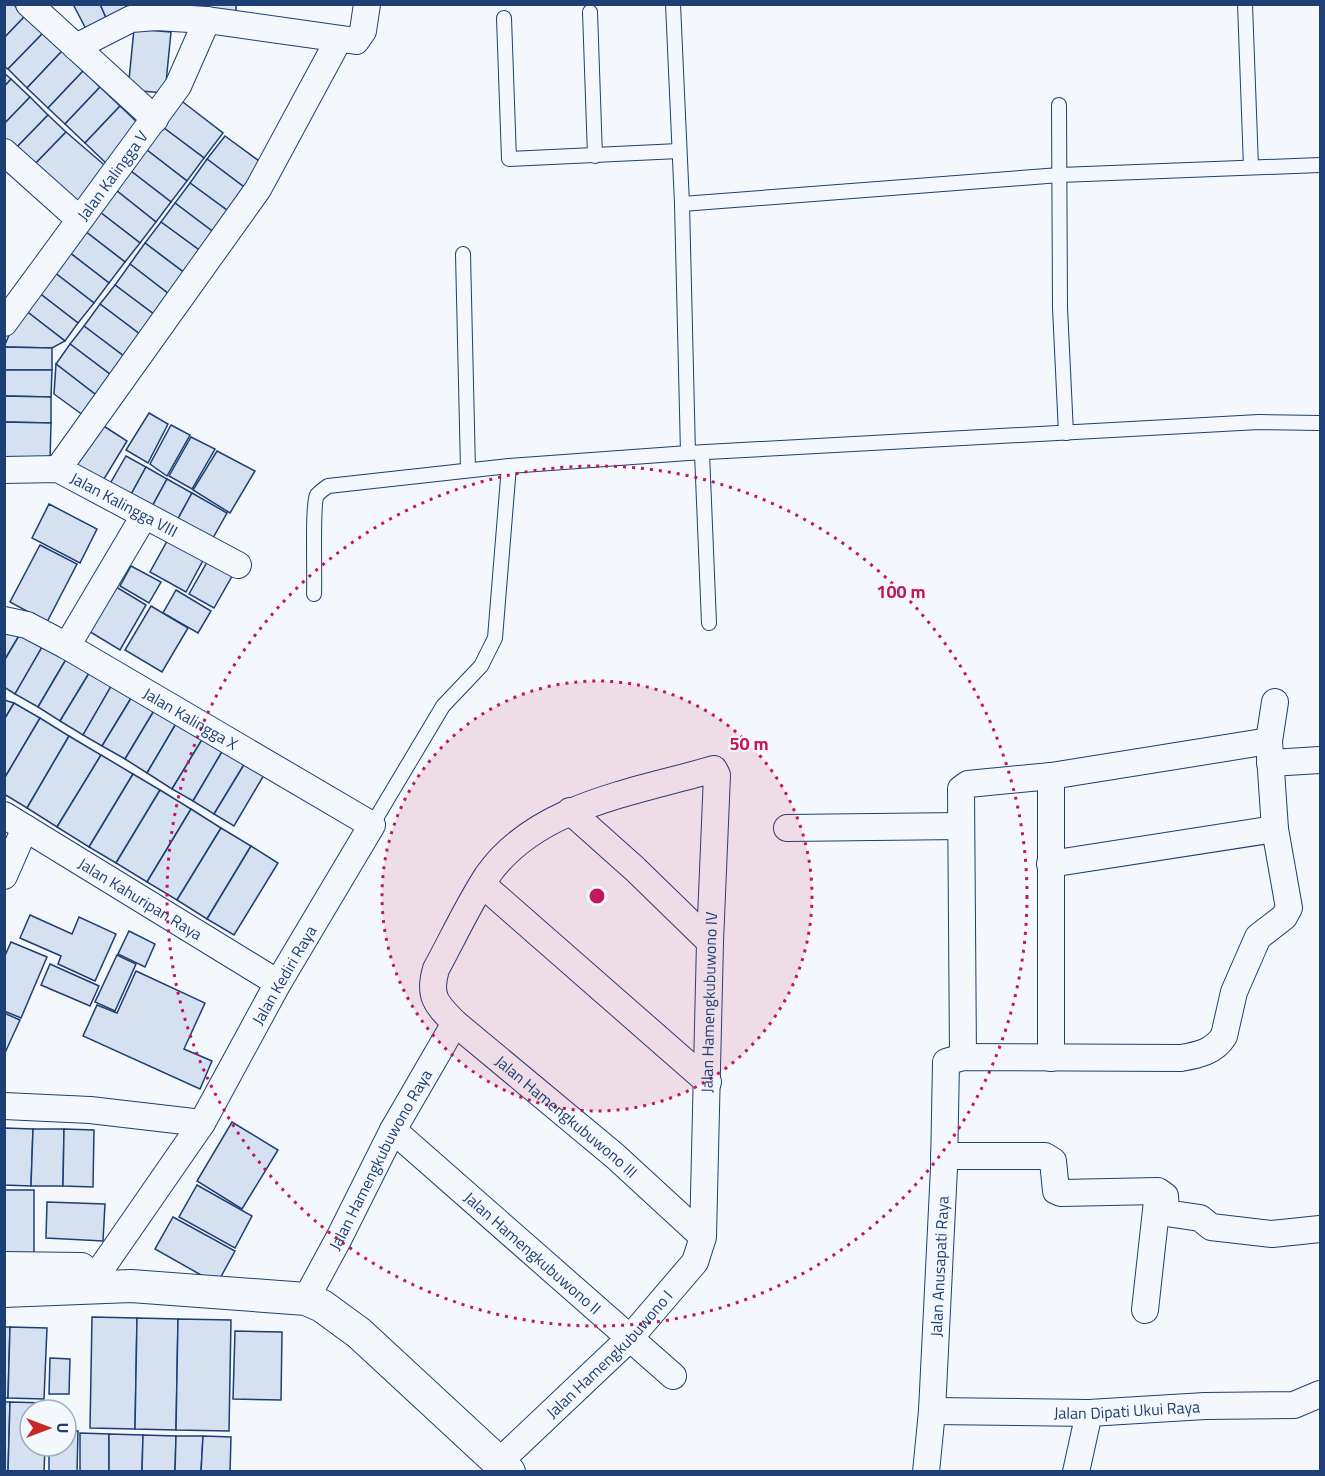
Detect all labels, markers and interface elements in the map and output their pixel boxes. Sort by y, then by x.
street label: Jalan Kalingga V [71,125,154,226]
street label: Jalan Kalingga VIII [66,466,182,543]
text: 100 m [876,578,926,605]
street label: Jalan Kalingga X [139,681,243,756]
text: 50 m [729,730,769,757]
street label: Jalan Kahuripan Raya [74,851,207,946]
centre of rings [587,886,607,906]
street label: Jalan Hamengkubuwono IV [694,911,723,1093]
street label: Jalan Kediri Raya [246,921,322,1029]
street label: Jalan Hamengkubuwono III [490,1049,643,1183]
street label: Jalan Hamengkubuwono Raya [323,1065,438,1254]
street label: Jalan Hamengkubuwono II [459,1186,607,1320]
street label: Jalan Anusapati Raya [924,1195,955,1338]
street label: Jalan Hamengkubuwono I [540,1285,678,1424]
street label: Jalan Dipati Ukui Raya [1054,1394,1201,1425]
north arrow [18,1398,78,1458]
text: U [51,1423,75,1433]

